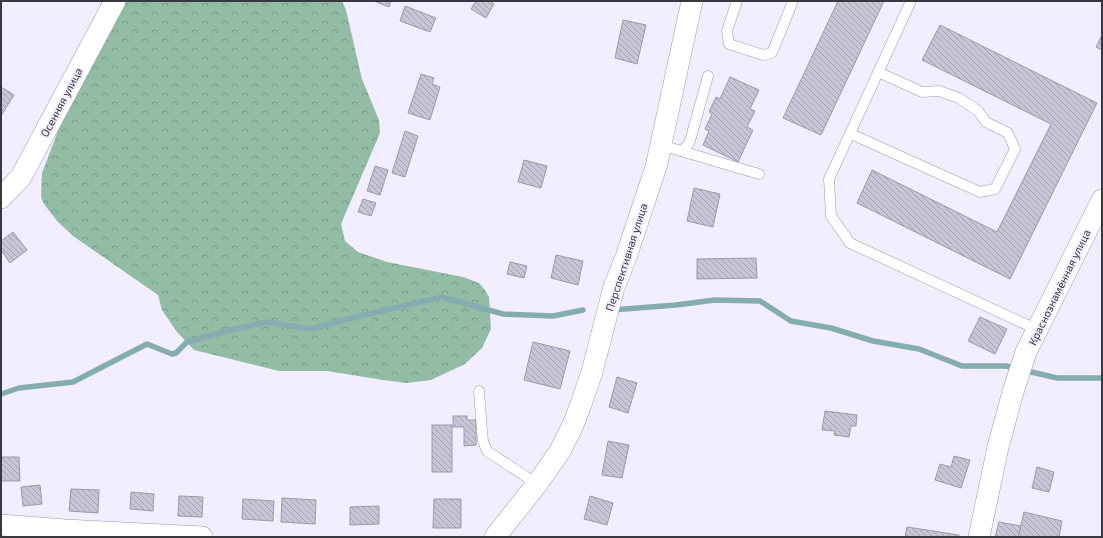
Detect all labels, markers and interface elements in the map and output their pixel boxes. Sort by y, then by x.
street label: Осенняя улица [37,65,86,139]
street label: Перспективная улица [602,201,651,313]
street label: Краснознамённая улица [1025,227,1094,347]

